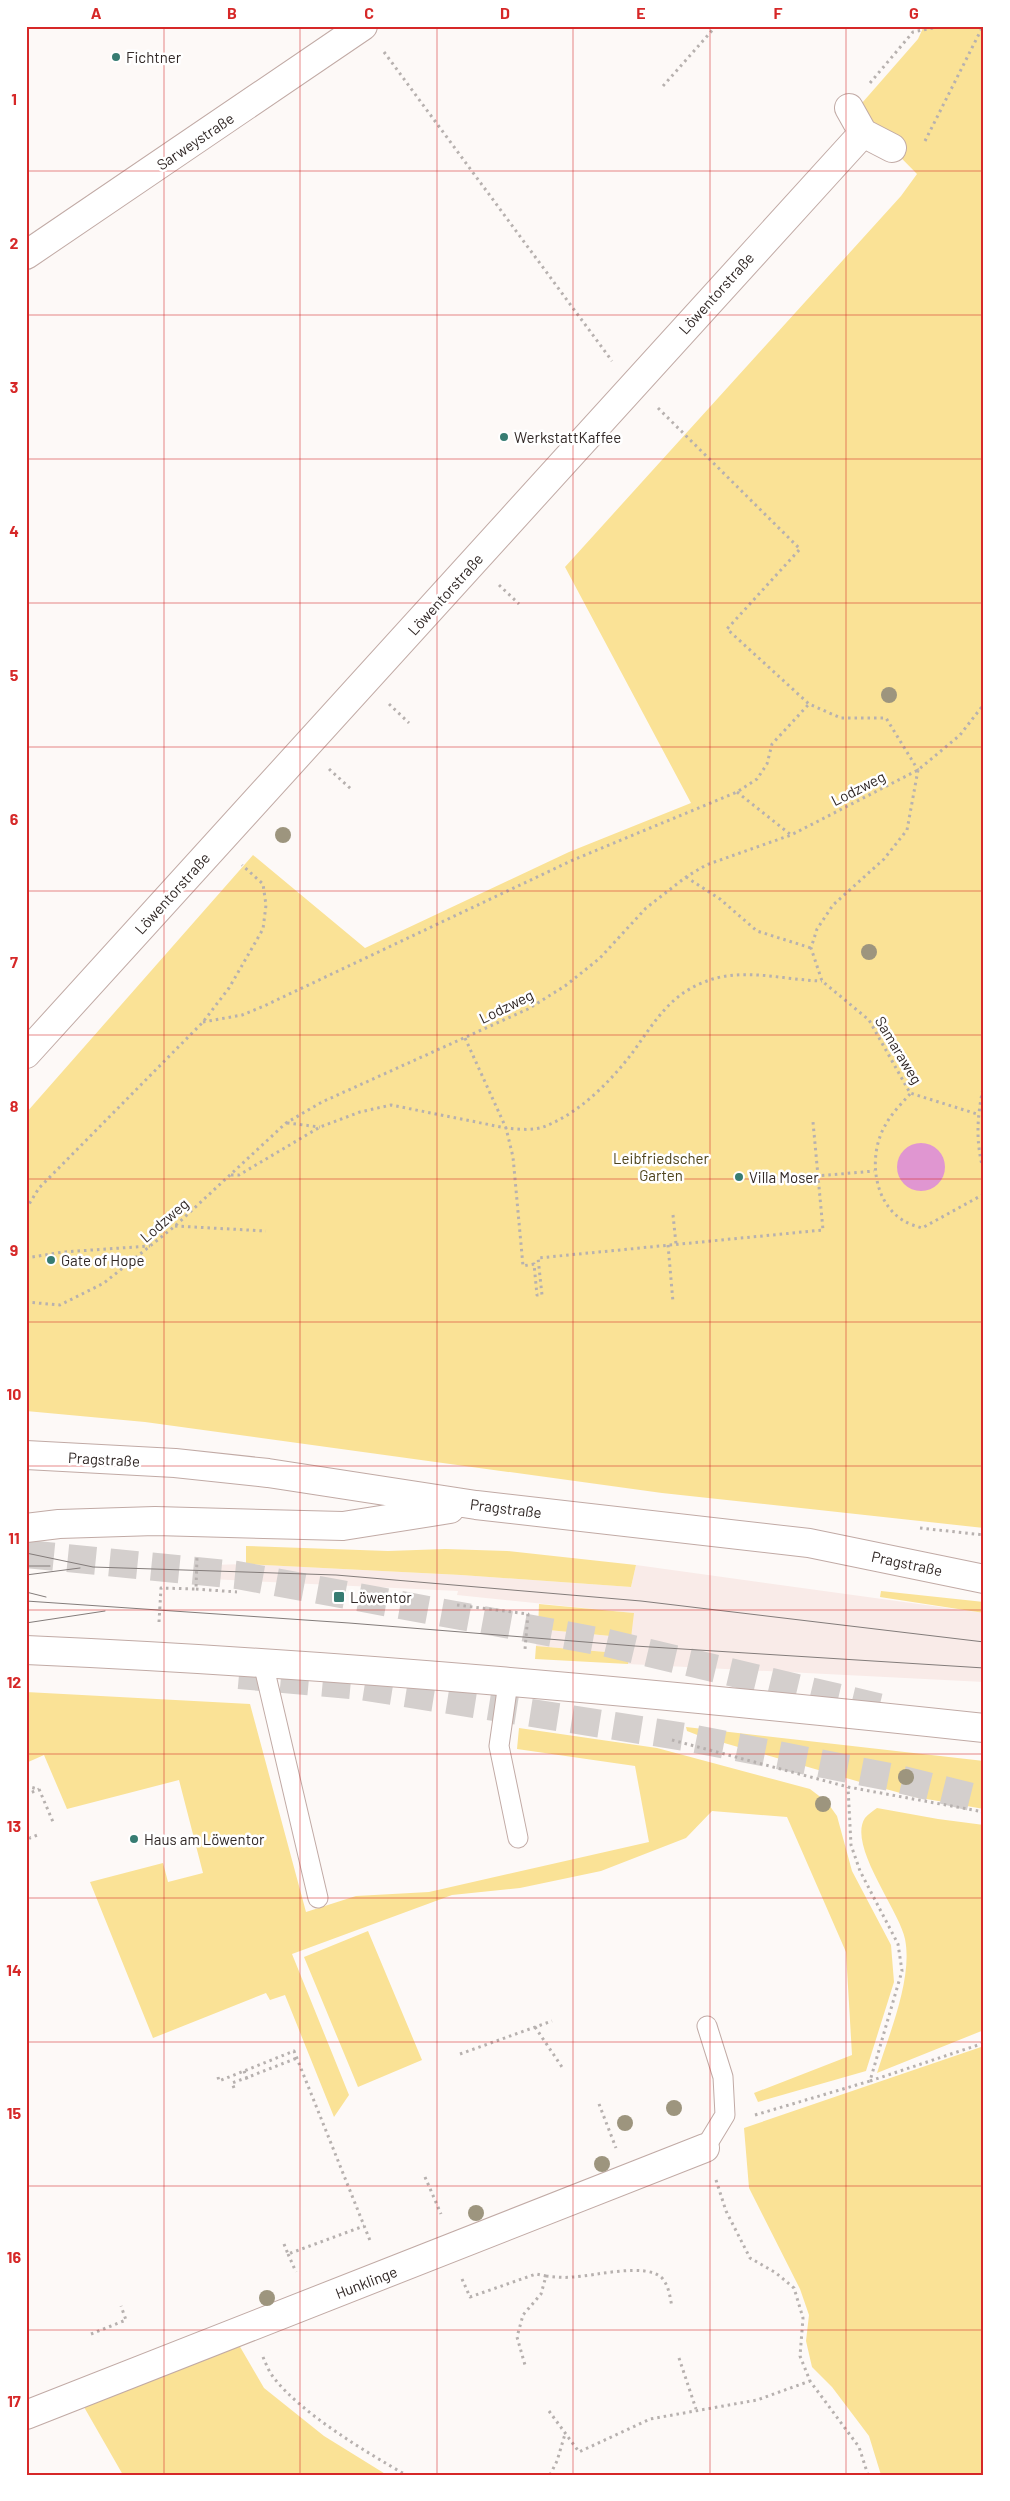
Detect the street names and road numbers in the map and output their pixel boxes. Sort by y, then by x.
street label: Sarweystraße [153,109,237,173]
street label: Löwentorstraße [675,248,757,338]
street label: Löwentorstraße [404,549,486,639]
street label: Lodzweg [828,767,888,809]
street label: Löwentorstraße [131,848,213,938]
street label: Lodzweg [476,985,536,1027]
street label: Samaraweg [872,1013,926,1087]
street label: Lodzweg [136,1194,192,1246]
street label: Pragstraße [68,1448,140,1470]
street label: Pragstraße [469,1495,543,1521]
street label: Pragstraße [870,1547,944,1579]
street label: Hunklinge [333,2262,399,2302]

